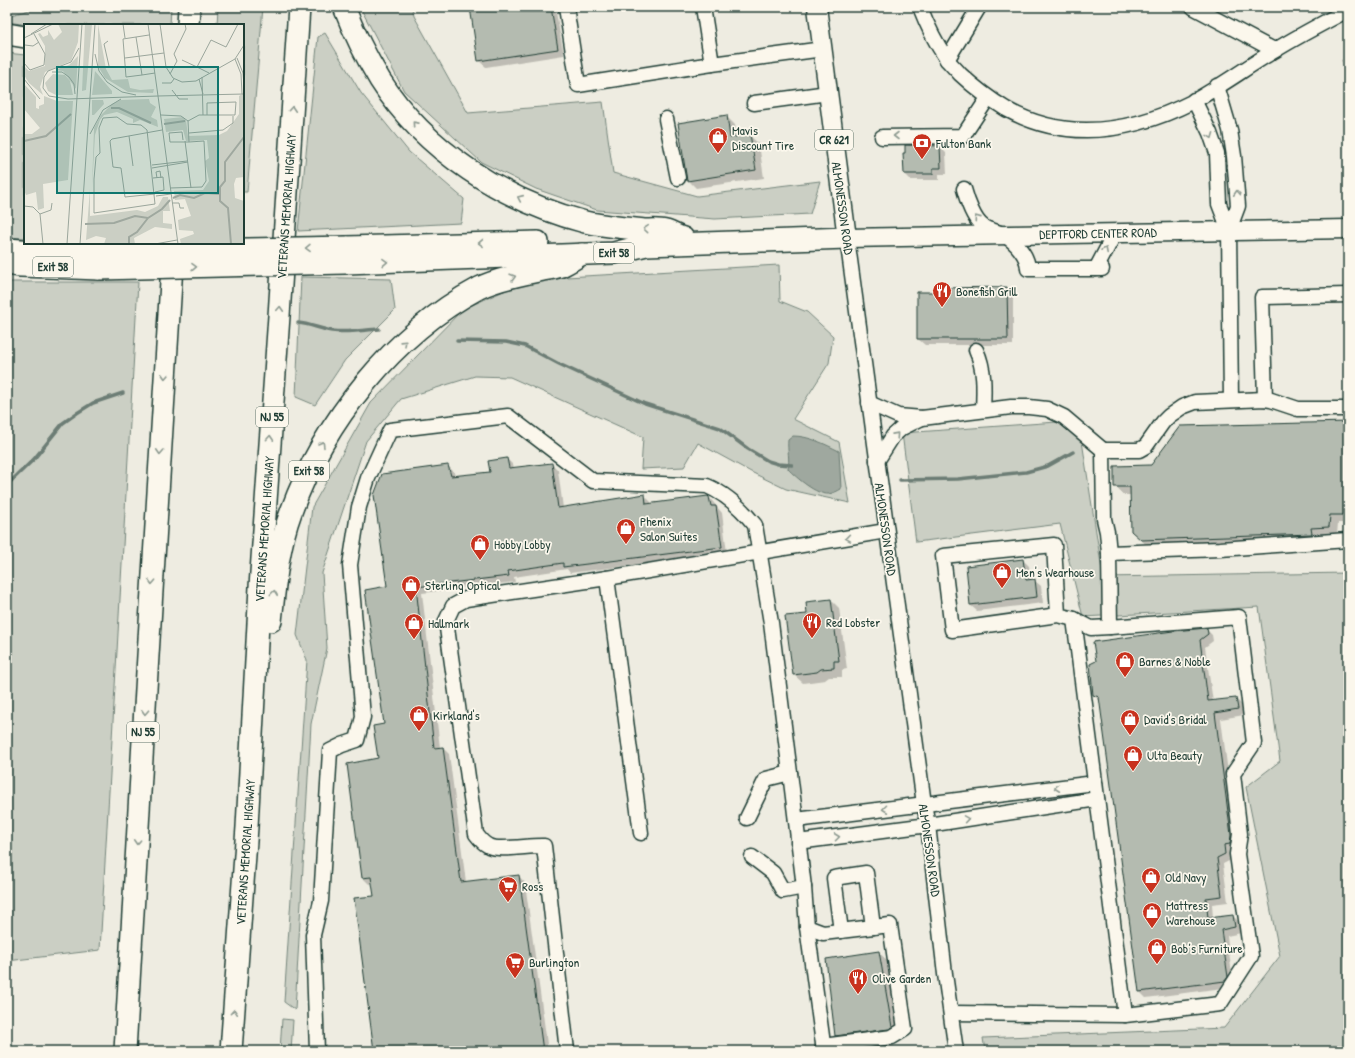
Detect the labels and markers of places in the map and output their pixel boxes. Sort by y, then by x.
place label: Mavis Discount Tire [732,121,794,154]
shop icon: Mavis Discount Tire [707,126,729,154]
bank icon: Fulton Bank [911,132,933,160]
place label: Fulton Bank [935,134,992,152]
restaurant icon: Bonefish Grill [931,280,953,308]
place label: Bonefish Grill [956,282,1018,300]
place label: Phenix Salon Suites [640,512,697,545]
shop icon: Phenix Salon Suites [615,517,637,545]
shop icon: Hobby Lobby [469,533,491,561]
place label: Hobby Lobby [494,535,551,553]
shop icon: Men's Wearhouse [991,561,1013,589]
place label: Men's Wearhouse [1016,563,1094,581]
shop icon: Sterling Optical [400,574,422,602]
place label: Sterling Optical [425,576,501,594]
restaurant icon: Red Lobster [801,611,823,639]
shop icon: Hallmark [403,612,425,640]
place label: Red Lobster [826,613,880,631]
place label: Hallmark [428,614,470,632]
shop icon: Barnes & Noble [1114,650,1136,678]
place label: Barnes & Noble [1139,652,1211,670]
shop icon: Kirkland's [408,704,430,732]
place label: Kirkland's [433,706,480,724]
shop icon: David's Bridal [1119,708,1141,736]
place label: David's Bridal [1144,710,1207,728]
shop icon: Ulta Beauty [1122,744,1144,772]
place label: Ulta Beauty [1147,746,1203,764]
shop icon: Old Navy [1140,866,1162,894]
place label: Old Navy [1165,868,1207,886]
supermarket icon: Ross [497,875,519,903]
place label: Ross [522,877,543,895]
place label: Mattress Warehouse [1166,896,1215,929]
shop icon: Mattress Warehouse [1141,901,1163,929]
shop icon: Bob’s Furniture [1146,937,1168,965]
place label: Bob’s Furniture [1171,939,1243,957]
supermarket icon: Burlington [504,951,526,979]
place label: Burlington [529,953,580,971]
restaurant icon: Olive Garden [847,967,869,995]
place label: Olive Garden [872,969,932,987]

